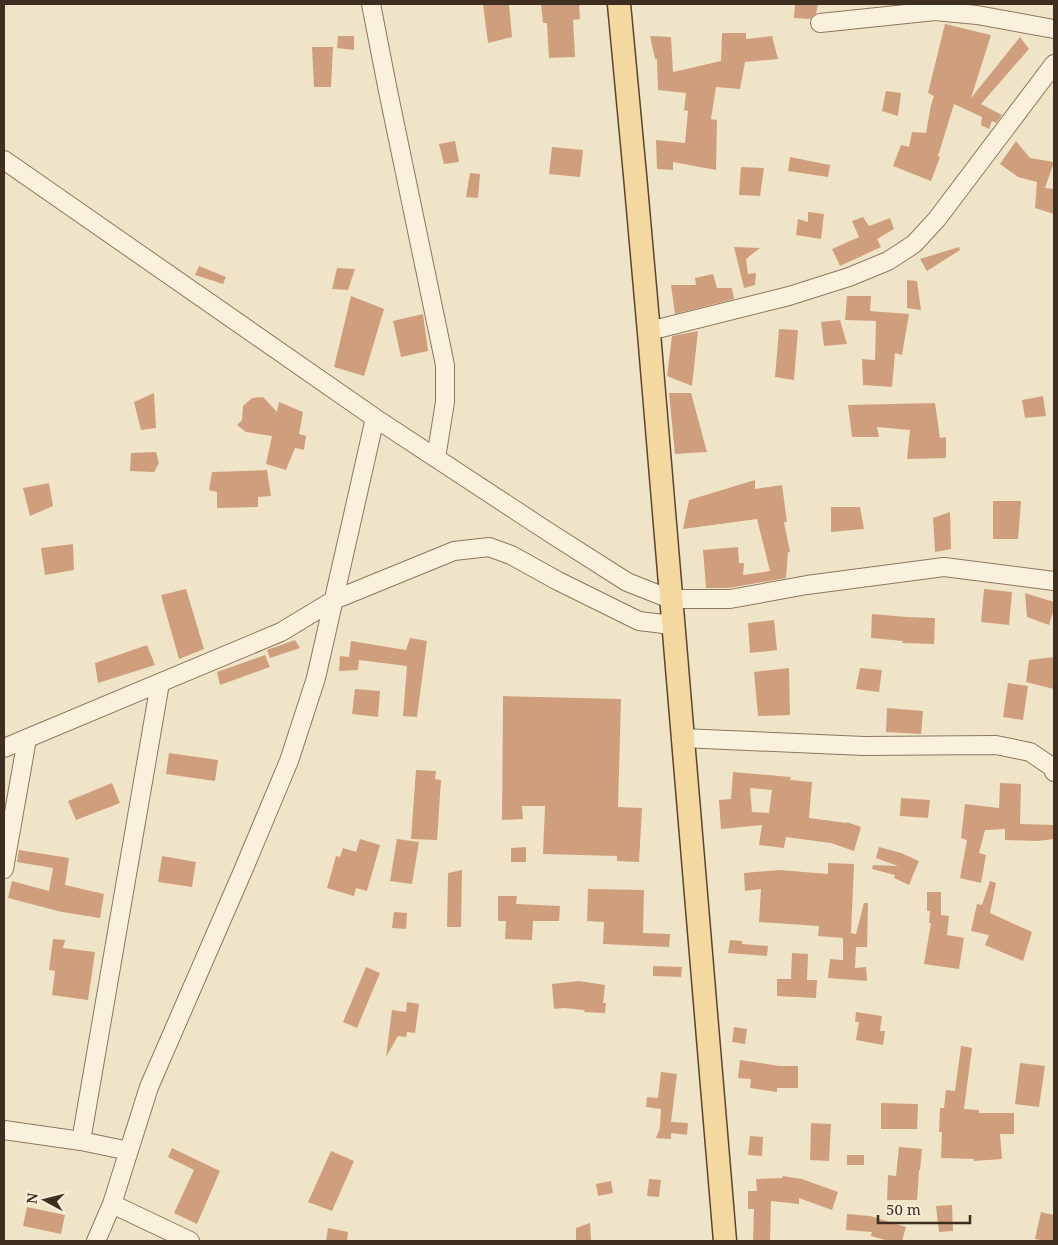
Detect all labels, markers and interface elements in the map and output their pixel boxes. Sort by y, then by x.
north arrow [20,1175,70,1225]
text: N [21,1192,42,1205]
scale bar [878,1192,970,1224]
text: 50 m [886,1199,921,1219]

